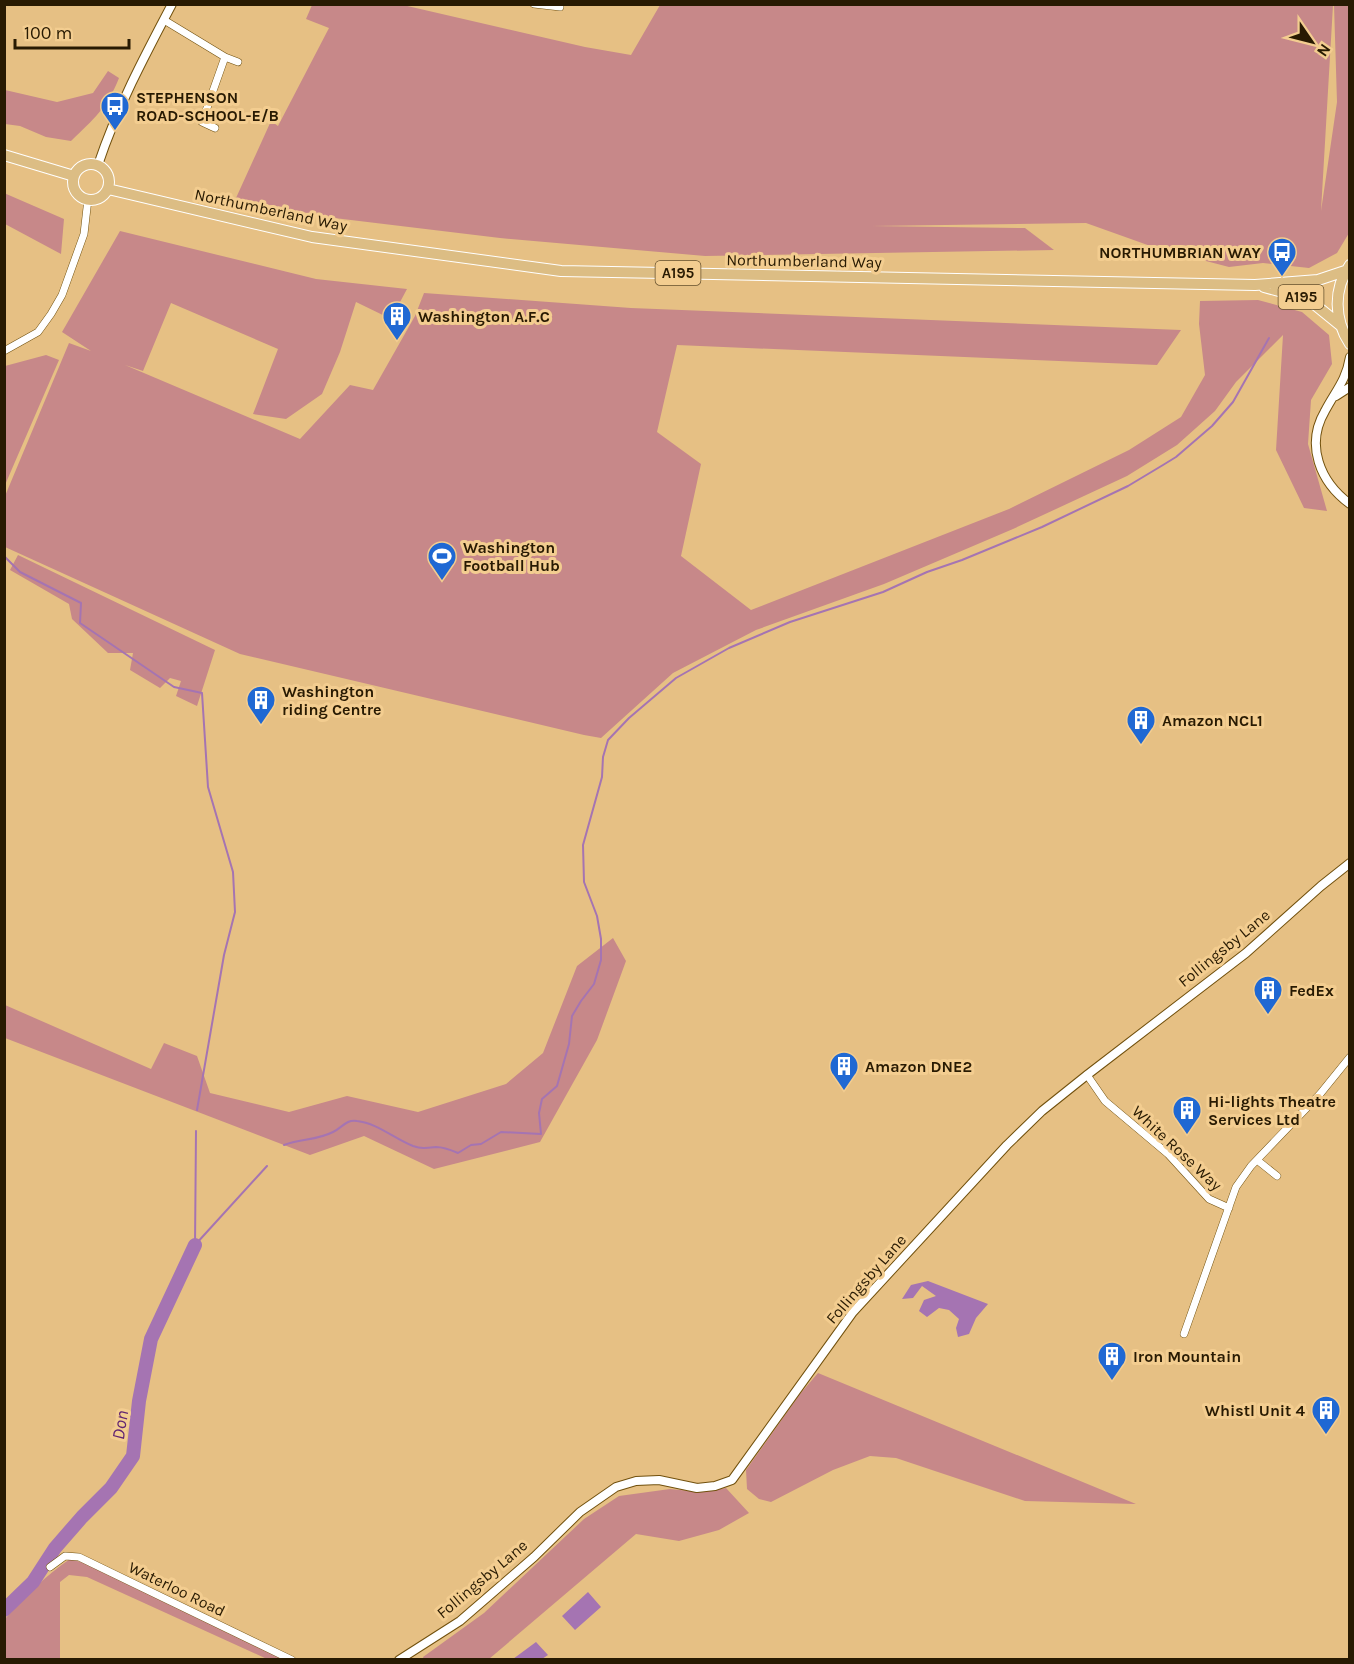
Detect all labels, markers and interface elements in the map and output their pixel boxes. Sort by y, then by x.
scale bar [15,12,129,50]
north arrow [1282,12,1342,72]
text: 100 m [24,22,72,44]
text: N [1313,40,1335,60]
place label: STEPHENSON ROAD-SCHOOL-E/B [136,88,279,125]
bus stop icon: STEPHENSON ROAD-SCHOOL-E/B [99,90,131,132]
street label: Northumberland Way [193,185,350,236]
bus stop icon: NORTHUMBRIAN WAY [1266,236,1298,278]
place label: NORTHUMBRIAN WAY [1099,243,1262,262]
street label: Northumberland Way [726,250,882,272]
road number: A195 [656,261,700,285]
road number: A195 [1278,285,1324,309]
building icon: Washington A.F.C [381,300,413,342]
place label: Washington A.F.C [418,307,550,326]
place label: Washington Football Hub [463,538,560,575]
sports icon: Washington Football Hub [426,540,458,582]
place label: Washington riding Centre [282,682,382,719]
building icon: Washington riding Centre [245,684,277,726]
building icon: Amazon NCL1 [1125,704,1157,746]
place label: Amazon NCL1 [1162,711,1263,730]
street label: Follingsby Lane [1174,905,1274,991]
building icon: FedEx [1252,974,1284,1016]
place label: FedEx [1289,981,1334,1000]
building icon: Amazon DNE2 [828,1050,860,1092]
place label: Amazon DNE2 [865,1057,972,1076]
place label: Hi-lights Theatre Services Ltd [1208,1092,1336,1129]
building icon: Hi-lights Theatre Services Ltd [1171,1094,1203,1136]
street label: White Rose Way [1128,1102,1226,1195]
street label: Follingsby Lane [822,1230,910,1328]
building icon: Iron Mountain [1096,1340,1128,1382]
place label: Iron Mountain [1133,1347,1241,1366]
building icon: Whistl Unit 4 [1310,1394,1342,1436]
place label: Whistl Unit 4 [1205,1401,1305,1420]
water label: Don [107,1409,133,1441]
street label: Follingsby Lane [433,1536,531,1622]
street label: Waterloo Road [126,1557,228,1621]

